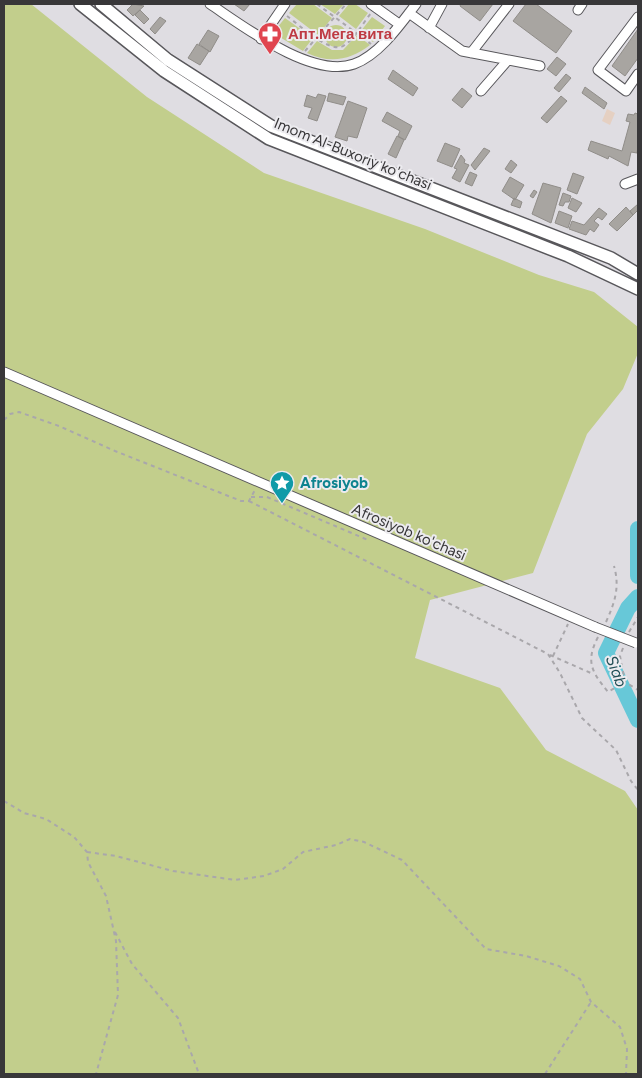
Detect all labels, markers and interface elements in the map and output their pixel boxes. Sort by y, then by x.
pharmacy icon: Апт.Мега вита [257,21,283,55]
place label: Апт.Мега вита [288,25,393,43]
street label: Imom Al-Buxoriy ko'chasi [271,114,435,194]
place icon: Afrosiyob [269,470,295,504]
place label: Afrosiyob [300,474,368,492]
street label: Afrosiyob ko'chasi [349,500,469,564]
water label: Siab [602,653,631,690]

